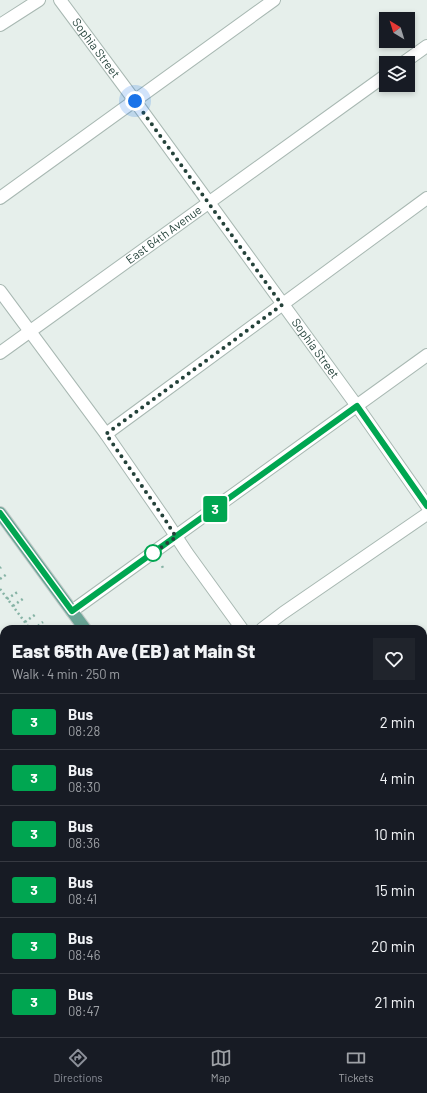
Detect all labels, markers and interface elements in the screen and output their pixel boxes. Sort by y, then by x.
north arrow [379,12,415,48]
map controls [379,12,415,92]
street label: Sophia Street [70,15,123,80]
button: layers [379,56,415,92]
your location [125,91,145,111]
street label: East 64th Avenue [123,202,204,266]
street label: Sophia Street [289,315,343,381]
line badge: 3 [202,496,228,522]
text: 3 [211,500,219,517]
unlabelled marker [144,544,162,562]
button: heart [373,638,415,680]
text: East 65th Ave (EB) at Main St [12,639,255,662]
text: Walk · 4 min · 250 m [12,666,120,682]
text: Bus [68,705,93,723]
text: 3 [30,713,38,730]
text: 2 min [380,713,415,731]
text: 08:28 [68,723,100,739]
text: Bus [68,761,93,779]
text: 3 [30,769,38,786]
text: 4 min [379,769,415,787]
text: 08:30 [68,779,101,795]
text: Bus [68,817,93,835]
text: 3 [30,825,38,842]
text: 10 min [374,825,415,843]
text: 08:36 [68,835,100,851]
text: Bus [68,873,93,891]
text: 3 [30,881,38,898]
text: 15 min [375,881,415,899]
text: 08:41 [68,891,97,907]
text: Bus [68,929,93,947]
text: 3 [30,937,38,954]
text: 20 min [371,937,415,955]
text: 08:46 [68,947,100,963]
text: Bus [68,985,93,1003]
text: 3 [30,993,38,1010]
text: 21 min [375,993,415,1011]
text: 08:47 [68,1003,99,1019]
tab: Directions [53,1047,103,1084]
tab: Map [210,1047,232,1084]
tab: Tickets [339,1047,374,1084]

